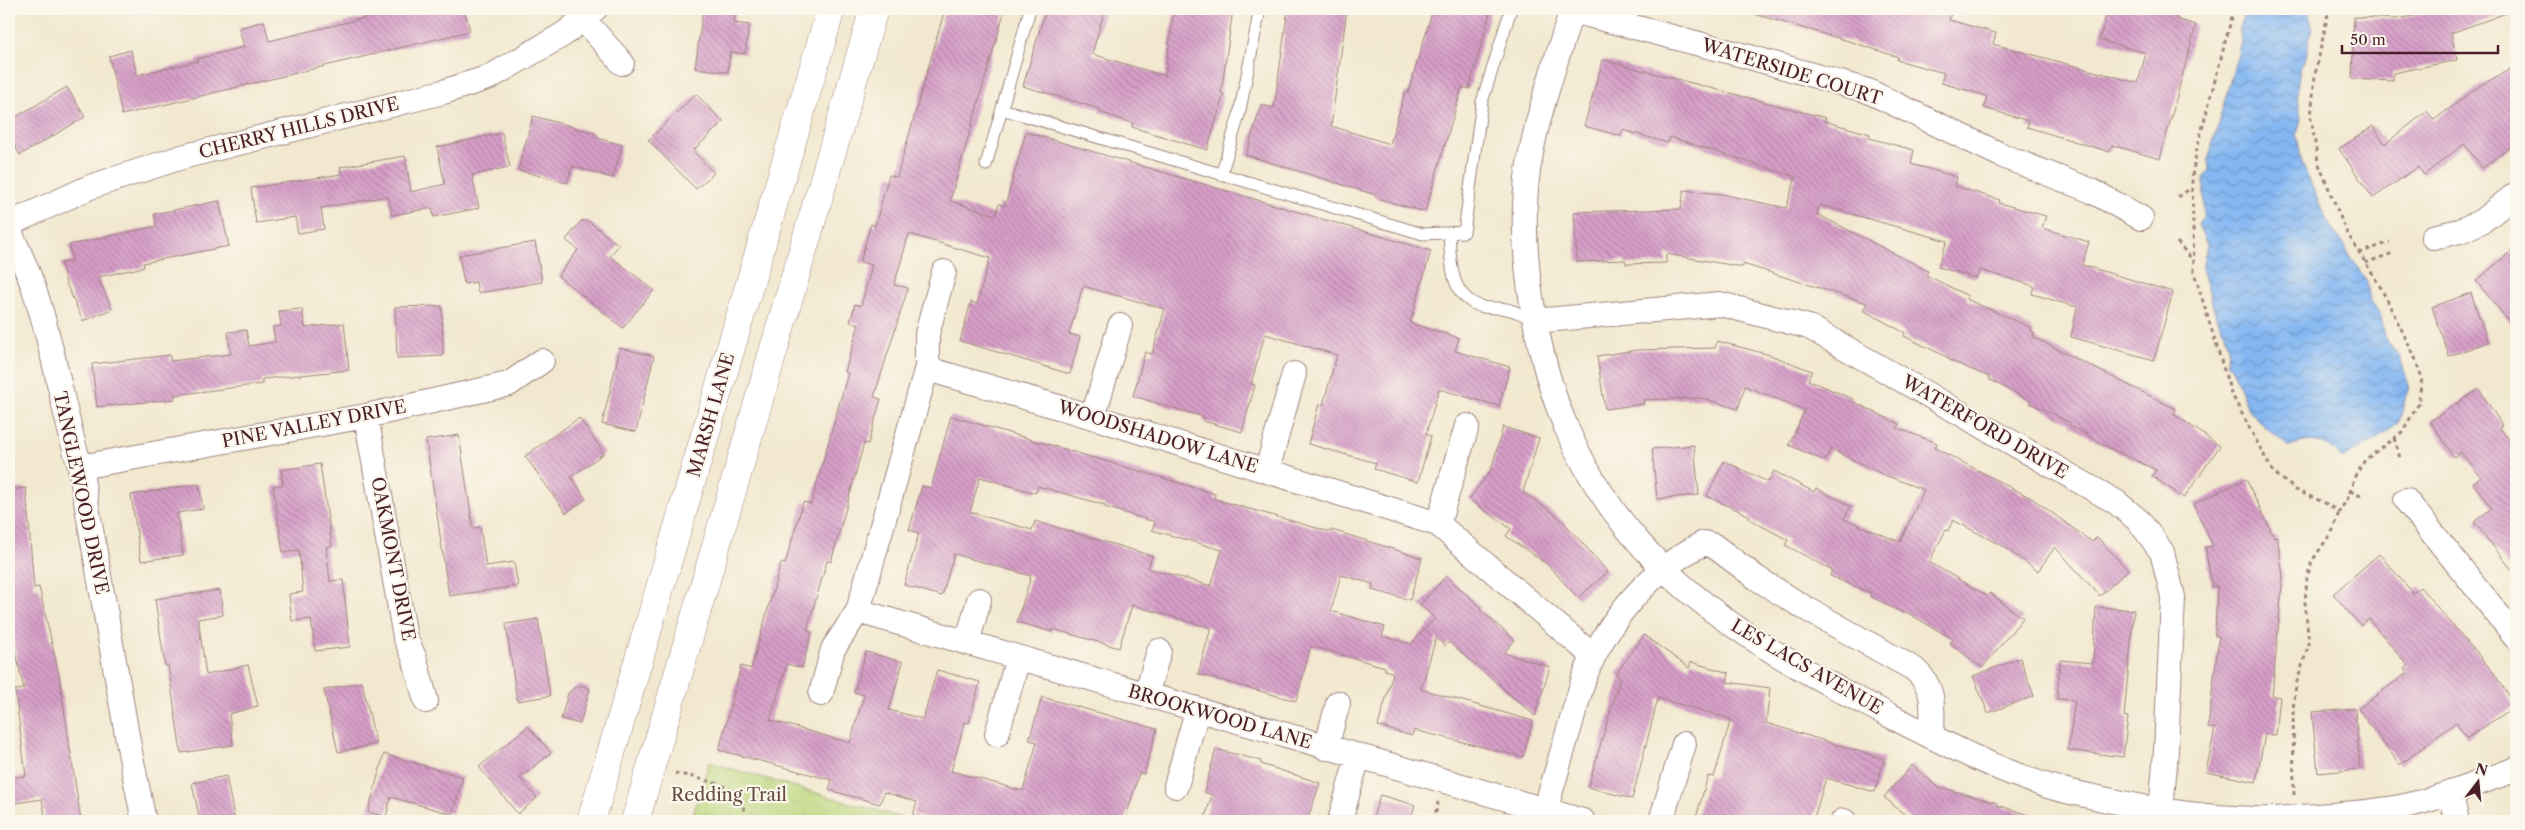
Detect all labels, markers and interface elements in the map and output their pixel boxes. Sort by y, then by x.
scale bar [2342,22,2499,54]
text: 50 m [2350,30,2386,49]
street label: WATERSIDE COURT [1698,34,1885,110]
street label: CHERRY HILLS DRIVE [197,92,401,164]
street label: MARSH LANE [683,350,739,480]
street label: WATERFORD DRIVE [1897,370,2072,484]
street label: TANGLEWOOD DRIVE [49,390,113,596]
street label: PINE VALLEY DRIVE [220,395,408,453]
street label: WOODSHADOW LANE [1054,396,1261,478]
street label: OAKMONT DRIVE [366,475,420,643]
street label: LES LACS AVENUE [1727,615,1887,719]
street label: BROOKWOOD LANE [1126,680,1314,754]
north arrow [2452,758,2502,808]
text: N [2473,759,2490,780]
park label: Redding Trail [671,784,787,806]

